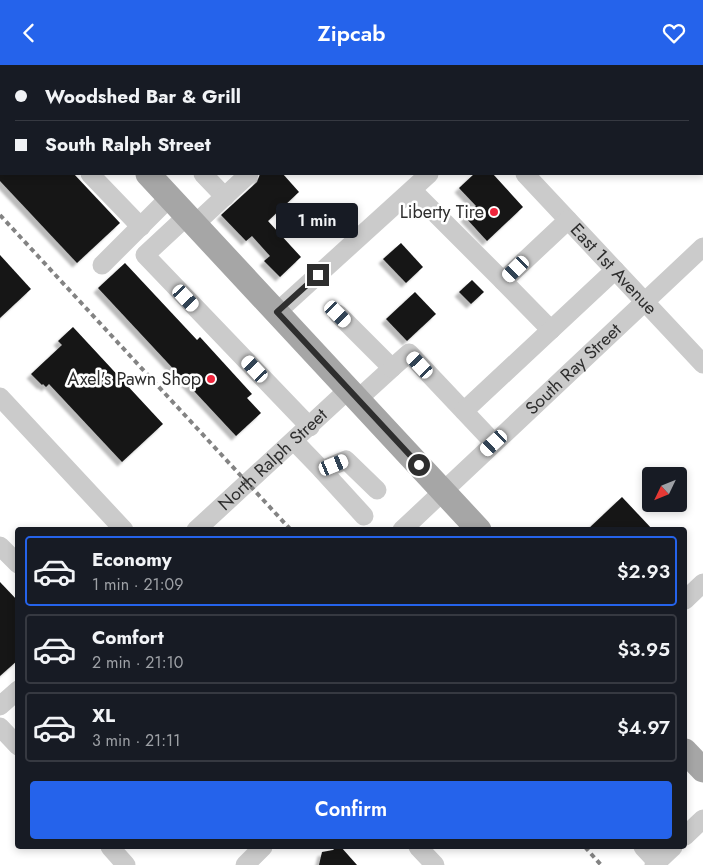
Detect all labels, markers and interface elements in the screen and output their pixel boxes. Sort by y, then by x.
text: Zipcab [318,17,385,49]
icon: back [15,19,43,47]
icon: heart [660,19,688,47]
text: Woodshed Bar & Grill [45,83,241,110]
text: South Ralph Street [45,131,211,158]
place label: Liberty Tire [400,199,484,225]
callout: 1 min [277,203,359,237]
marker: Liberty Tire [488,206,500,218]
text: 1 min [298,209,336,232]
street label: East 1st Avenue [564,217,663,320]
car [499,253,532,285]
route end [307,264,329,286]
car [170,282,201,314]
car [322,298,353,330]
street label: South Ray Street [519,317,628,421]
car [404,349,435,381]
car [239,353,270,385]
place label: Axel's Pawn Shop [67,366,201,392]
marker: Axel's Pawn Shop [205,373,217,385]
street label: North Ralph Street [212,402,333,517]
car [477,427,510,459]
car [317,452,350,478]
route start [408,454,430,476]
north arrow [642,467,688,513]
map controls [642,467,687,512]
text: Economy [92,546,172,573]
icon: car [32,549,77,594]
text: $2.93 [617,558,670,585]
text: 1 min · 21:09 [92,573,183,596]
text: Comfort [92,624,164,651]
icon: car [32,627,77,672]
text: $3.95 [617,636,670,663]
text: 2 min · 21:10 [92,651,183,674]
text: XL [92,702,115,729]
icon: car [32,705,77,750]
text: $4.97 [617,714,670,741]
text: 3 min · 21:11 [92,729,180,752]
button: Confirm [30,781,672,839]

